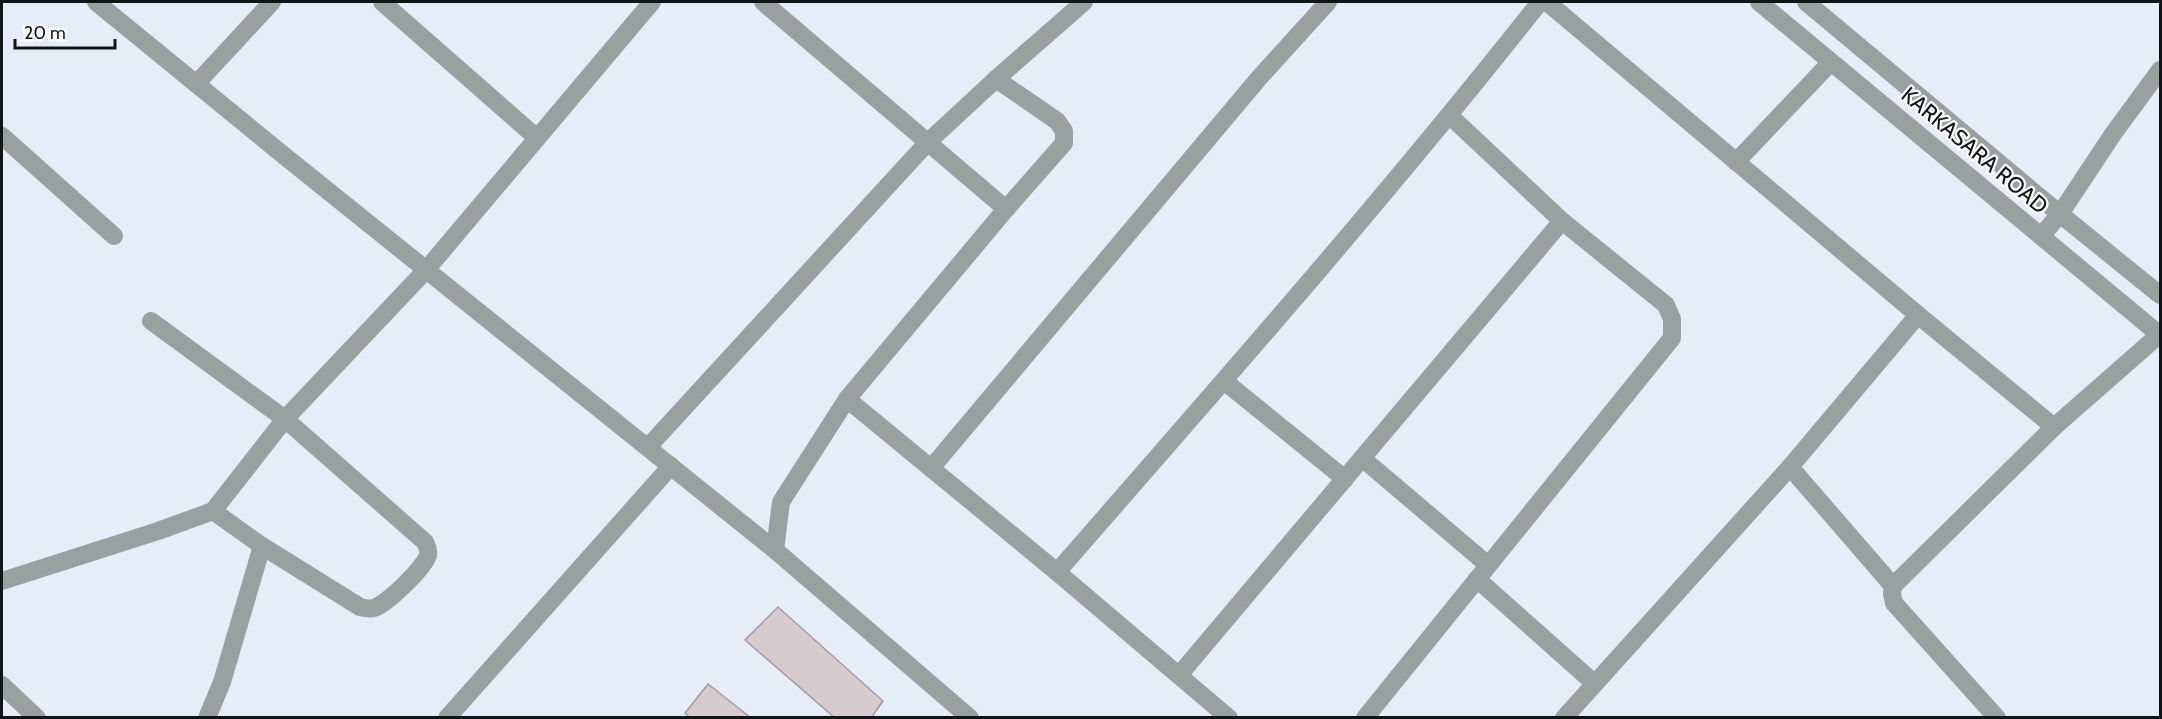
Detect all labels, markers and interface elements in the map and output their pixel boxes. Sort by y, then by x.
scale bar [15,12,116,50]
text: 20 m [24,22,66,44]
street label: KARKASARA ROAD [1896,81,2053,220]

